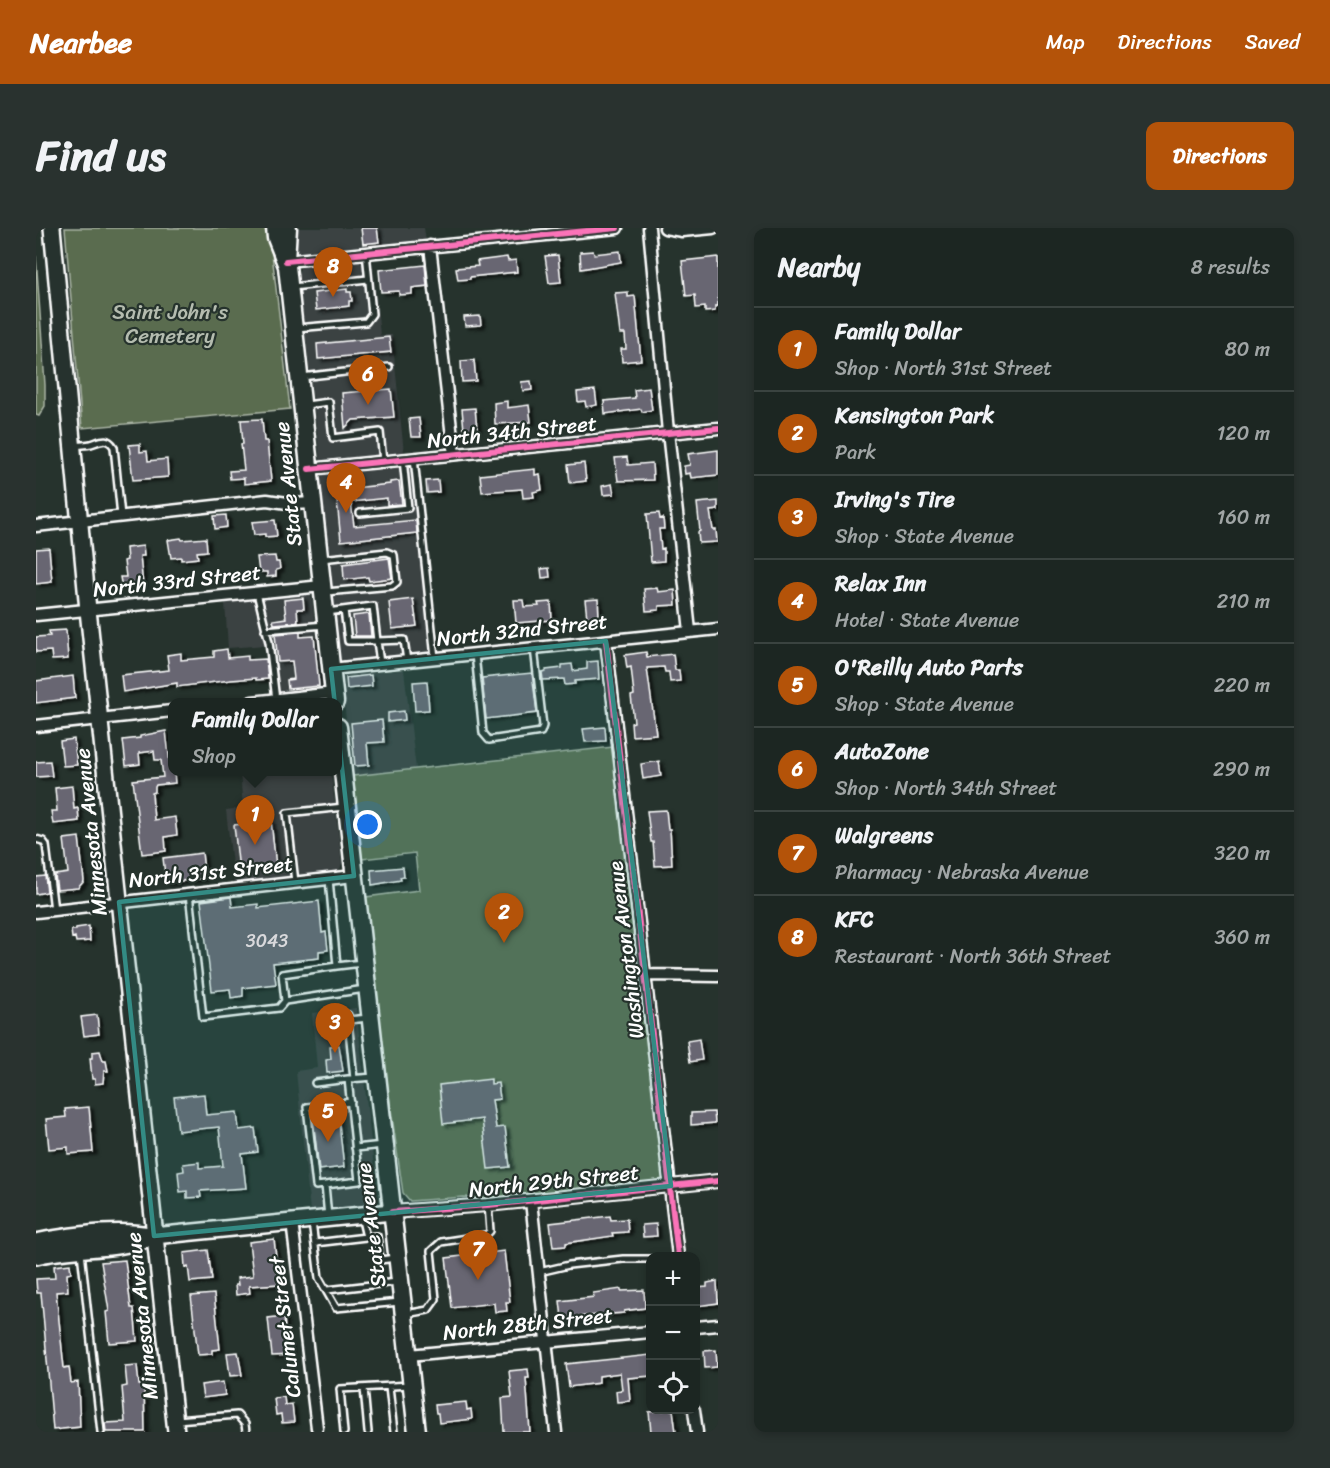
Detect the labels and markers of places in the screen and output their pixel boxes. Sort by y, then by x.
pin: 8 [314,248,352,297]
pin: 6 [348,356,388,405]
pin: 4 [326,464,366,513]
pin: 1 [236,796,274,845]
pin: 2 [484,894,524,943]
pin: 3 [316,1004,354,1053]
pin: 5 [308,1092,348,1142]
pin: 7 [458,1230,498,1280]

